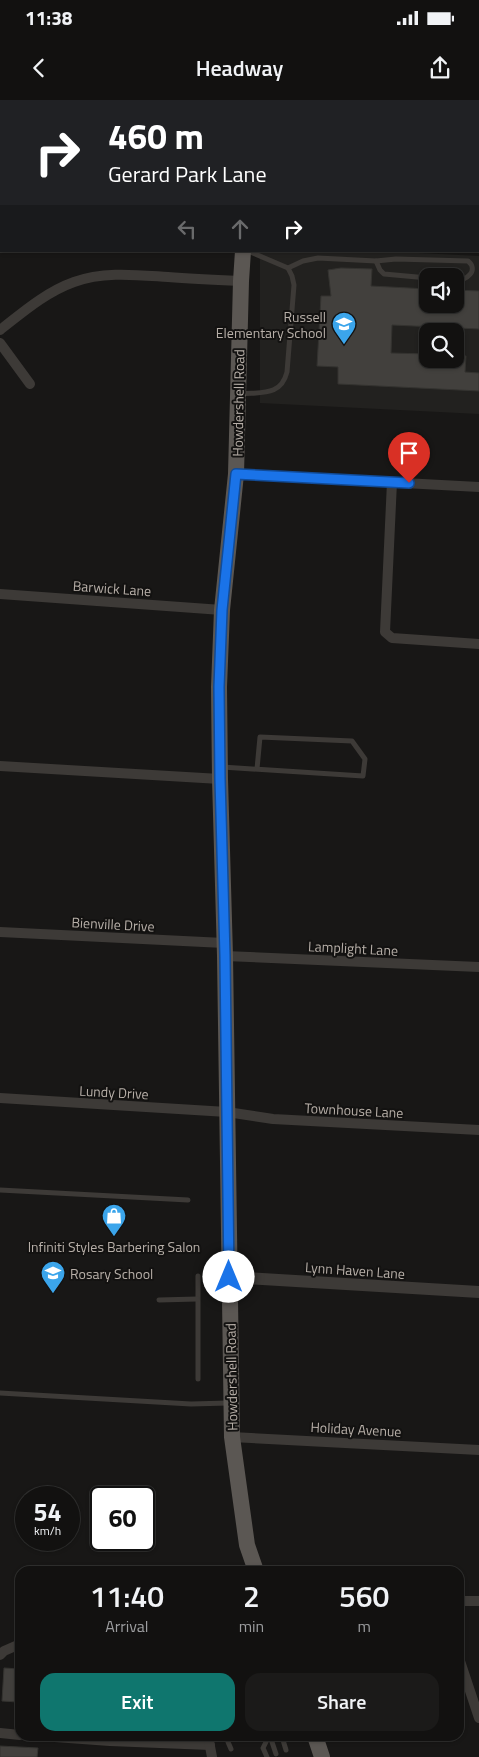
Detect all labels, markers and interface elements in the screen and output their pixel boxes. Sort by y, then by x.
text: 11:38 [25,3,72,32]
text: Headway [196,51,283,85]
icon: back [25,54,53,82]
icon: share [426,54,454,82]
text: 460 m [108,109,204,163]
icon: right [25,120,90,185]
text: Gerard Park Lane [108,157,267,191]
icon: left [173,215,201,243]
icon: ahead [226,215,254,243]
icon: right [279,215,307,243]
map controls [419,268,464,368]
button: sound [419,268,464,313]
place label: Russell Elementary School [216,306,326,343]
school or university icon: Russell Elementary School [331,311,357,345]
button: search [419,323,464,368]
street label: Howdershell Road [227,349,249,457]
pin [388,432,430,483]
icon: arrive [395,439,423,467]
street label: Barwick Lane [72,575,152,601]
street label: Bienville Drive [71,911,155,937]
street label: Lamplight Lane [307,935,399,961]
street label: Lundy Drive [79,1080,149,1104]
street label: Townhouse Lane [304,1097,404,1123]
shop icon: Infiniti Styles Barbering Salon [101,1203,127,1237]
place label: Infiniti Styles Barbering Salon [28,1236,200,1257]
position arrow [202,1250,254,1302]
street label: Lynn Haven Lane [304,1256,406,1284]
school or university icon: Rosary School [40,1260,66,1294]
place label: Rosary School [70,1263,153,1284]
street label: Howdershell Road [220,1323,242,1431]
street label: Holiday Avenue [310,1416,402,1442]
speed limit sign: 60 [90,1486,155,1551]
text: 54 [33,1493,62,1531]
text: km/h [34,1521,61,1540]
text: 11:40 [90,1573,164,1619]
text: 2 [243,1573,260,1619]
text: 560 [339,1573,389,1619]
text: Arrival [105,1614,149,1638]
text: min [239,1614,264,1638]
text: m [357,1614,371,1638]
button: Exit [40,1673,235,1731]
button: Share [245,1673,439,1731]

